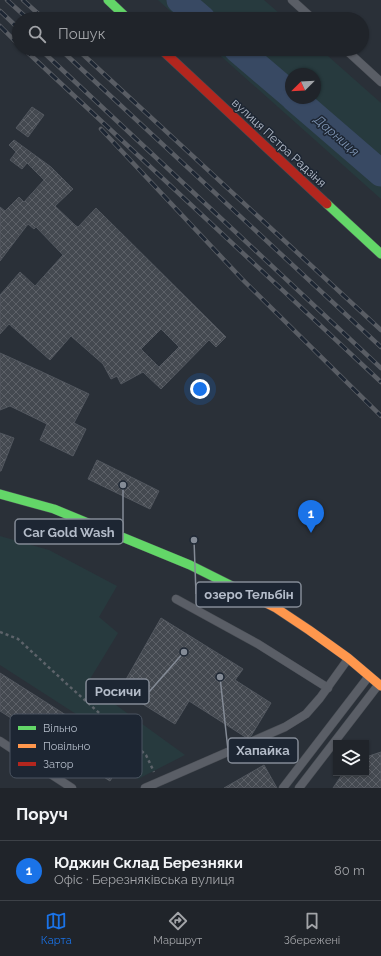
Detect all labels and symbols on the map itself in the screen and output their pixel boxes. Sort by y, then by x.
north arrow [285,68,321,104]
street label: вулиця Петра Радзіня [229,96,329,190]
water label: Дарниця [310,111,362,159]
your location [190,379,210,399]
pin: 1 [298,500,324,533]
callout: Car Gold Wash [15,519,123,544]
text: Car Gold Wash [23,525,115,540]
callout: озеро Тельбін [196,582,301,607]
text: озеро Тельбін [204,587,294,602]
callout: Росичи [86,679,149,704]
text: Росичи [95,684,141,699]
legend [10,714,142,778]
text: Вільно [43,722,78,735]
callout: Хапайка [228,738,298,763]
text: Повільно [43,740,91,753]
text: Хапайка [235,743,290,758]
text: Затор [43,758,74,771]

